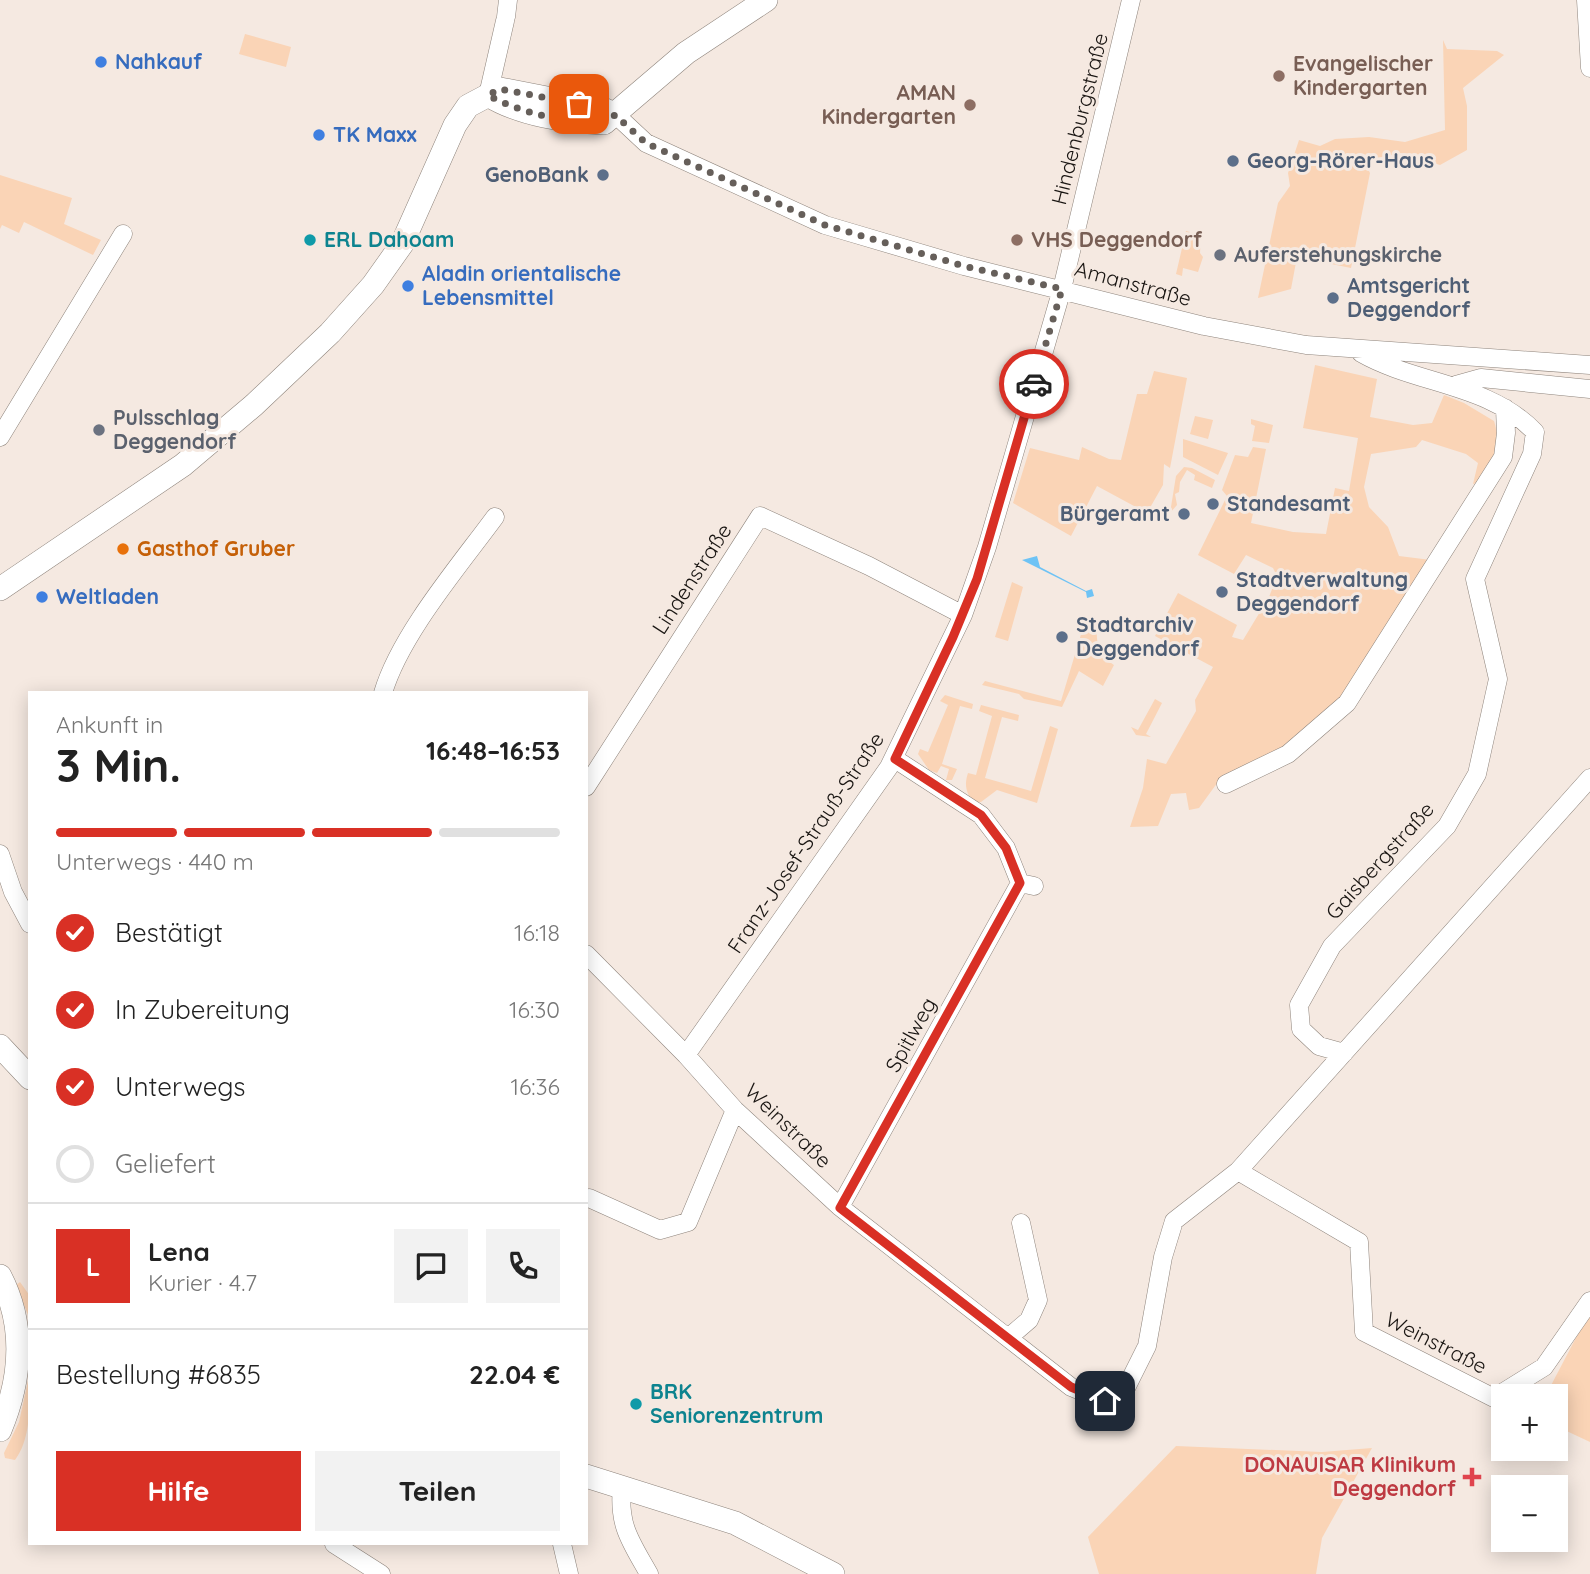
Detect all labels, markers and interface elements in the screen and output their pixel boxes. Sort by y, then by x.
street label: Hindenburgstraße [1045,30,1113,207]
place label: Nahkauf [115,48,203,74]
place label: Evangelischer Kindergarten [1293,50,1433,100]
marker: Nahkauf [93,54,109,70]
marker: Evangelischer Kindergarten [1271,68,1287,84]
pin [549,74,609,134]
place label: AMAN Kindergarten [821,79,956,129]
icon: bag [560,85,598,123]
marker: AMAN Kindergarten [962,97,978,113]
place label: TK Maxx [333,121,417,147]
marker: TK Maxx [311,127,327,143]
place label: Georg-Rörer-Haus [1247,147,1434,173]
marker: Georg-Rörer-Haus [1225,153,1241,169]
place label: GenoBank [485,161,589,187]
marker: GenoBank [595,167,611,183]
place label: ERL Dahoam [324,226,454,252]
place label: VHS Deggendorf [1031,226,1203,252]
marker: ERL Dahoam [302,232,318,248]
marker: VHS Deggendorf [1009,232,1025,248]
place label: Auferstehungskirche [1234,241,1442,267]
marker: Auferstehungskirche [1212,247,1228,263]
street label: Amanstraße [1072,255,1194,311]
place label: Aladin orientalische Lebensmittel [422,260,621,310]
place label: Amtsgericht Deggendorf [1347,272,1471,322]
marker: Aladin orientalische Lebensmittel [400,278,416,294]
marker: Amtsgericht Deggendorf [1325,290,1341,306]
courier [999,349,1069,419]
icon: car [1015,365,1053,403]
place label: Pulsschlag Deggendorf [113,404,237,454]
marker: Pulsschlag Deggendorf [91,422,107,438]
place label: Standesamt [1227,490,1351,516]
marker: Standesamt [1205,496,1221,512]
place label: Bürgeramt [1060,500,1170,526]
marker: Bürgeramt [1176,506,1192,522]
street label: Lindenstraße [646,518,737,639]
place label: Gasthof Gruber [137,535,295,561]
marker: Gasthof Gruber [115,541,131,557]
place label: Stadtverwaltung Deggendorf [1236,566,1408,616]
place label: Weltladen [56,583,159,609]
marker: Stadtverwaltung Deggendorf [1214,584,1230,600]
marker: Weltladen [34,589,50,605]
place label: Stadtarchiv Deggendorf [1076,611,1200,661]
marker: Stadtarchiv Deggendorf [1054,629,1070,645]
text: Ankunft in [56,710,163,739]
street label: Franz-Josef-Strauß-Straße [721,727,889,958]
text: 16:48–16:53 [426,734,560,767]
text: 3 Min. [56,736,181,794]
street label: Gaisbergstraße [1320,796,1439,925]
text: Unterwegs · 440 m [56,847,254,876]
icon: check [56,914,94,952]
text: Bestätigt [115,916,223,949]
text: 16:18 [514,918,560,947]
icon: check [56,991,94,1029]
text: In Zubereitung [115,993,290,1026]
street label: Spitlweg [879,993,941,1076]
text: 16:30 [509,995,560,1024]
icon: check [56,1068,94,1106]
text: Unterwegs [115,1070,246,1103]
text: 16:36 [510,1072,560,1101]
street label: Weinstraße [740,1078,838,1173]
text: Geliefert [115,1147,216,1180]
button: chat [394,1229,468,1303]
button: phone [486,1229,560,1303]
text: Lena [148,1235,210,1268]
text: L [86,1250,100,1283]
text: Kurier · 4.7 [148,1268,257,1297]
street label: Weinstraße [1381,1305,1492,1379]
text: Bestellung #6835 [56,1358,261,1391]
text: 22.04 € [469,1358,560,1391]
pin [1075,1371,1135,1431]
place label: BRK Seniorenzentrum [650,1378,823,1428]
icon: home [1086,1382,1124,1420]
map controls [1491,1384,1568,1552]
button: + [1491,1384,1568,1461]
marker: BRK Seniorenzentrum [628,1396,644,1412]
button: Hilfe [56,1451,301,1531]
button: Teilen [315,1451,560,1531]
place label: DONAUISAR Klinikum Deggendorf [1244,1451,1457,1501]
marker: DONAUISAR Klinikum Deggendorf [1462,1467,1482,1487]
button: − [1491,1475,1568,1552]

